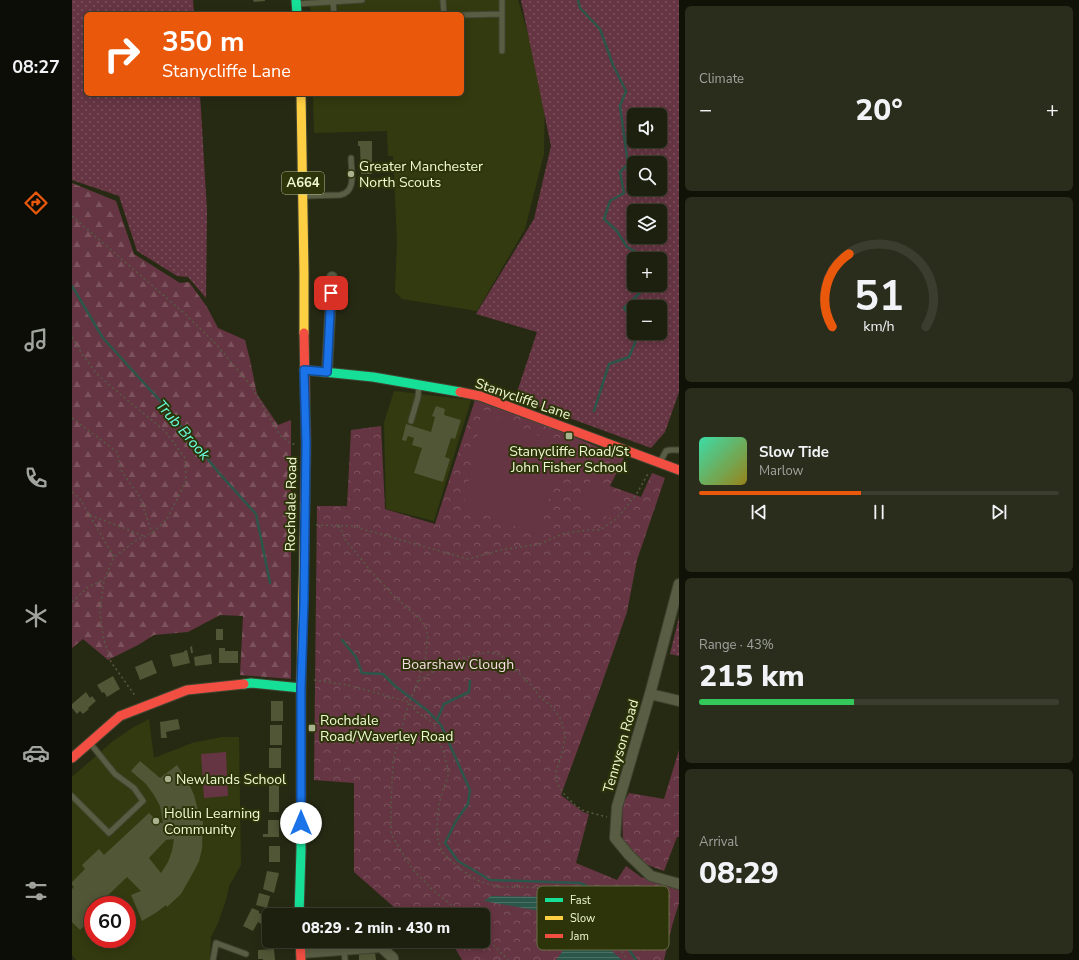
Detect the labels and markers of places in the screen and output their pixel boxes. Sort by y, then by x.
place label: Greater Manchester North Scouts [359,157,483,192]
marker: Greater Manchester North Scouts [346,169,356,179]
pin [314,276,348,310]
marker: Stanycliffe Road/St John Fisher School [564,431,574,441]
place label: Stanycliffe Road/St John Fisher School [509,442,629,477]
place label: Rochdale Road/Waverley Road [320,711,453,746]
marker: Rochdale Road/Waverley Road [307,723,317,733]
place label: Newlands School [176,770,287,789]
marker: Newlands School [163,774,173,784]
place label: Hollin Learning Community [164,804,260,839]
marker: Hollin Learning Community [151,816,161,826]

